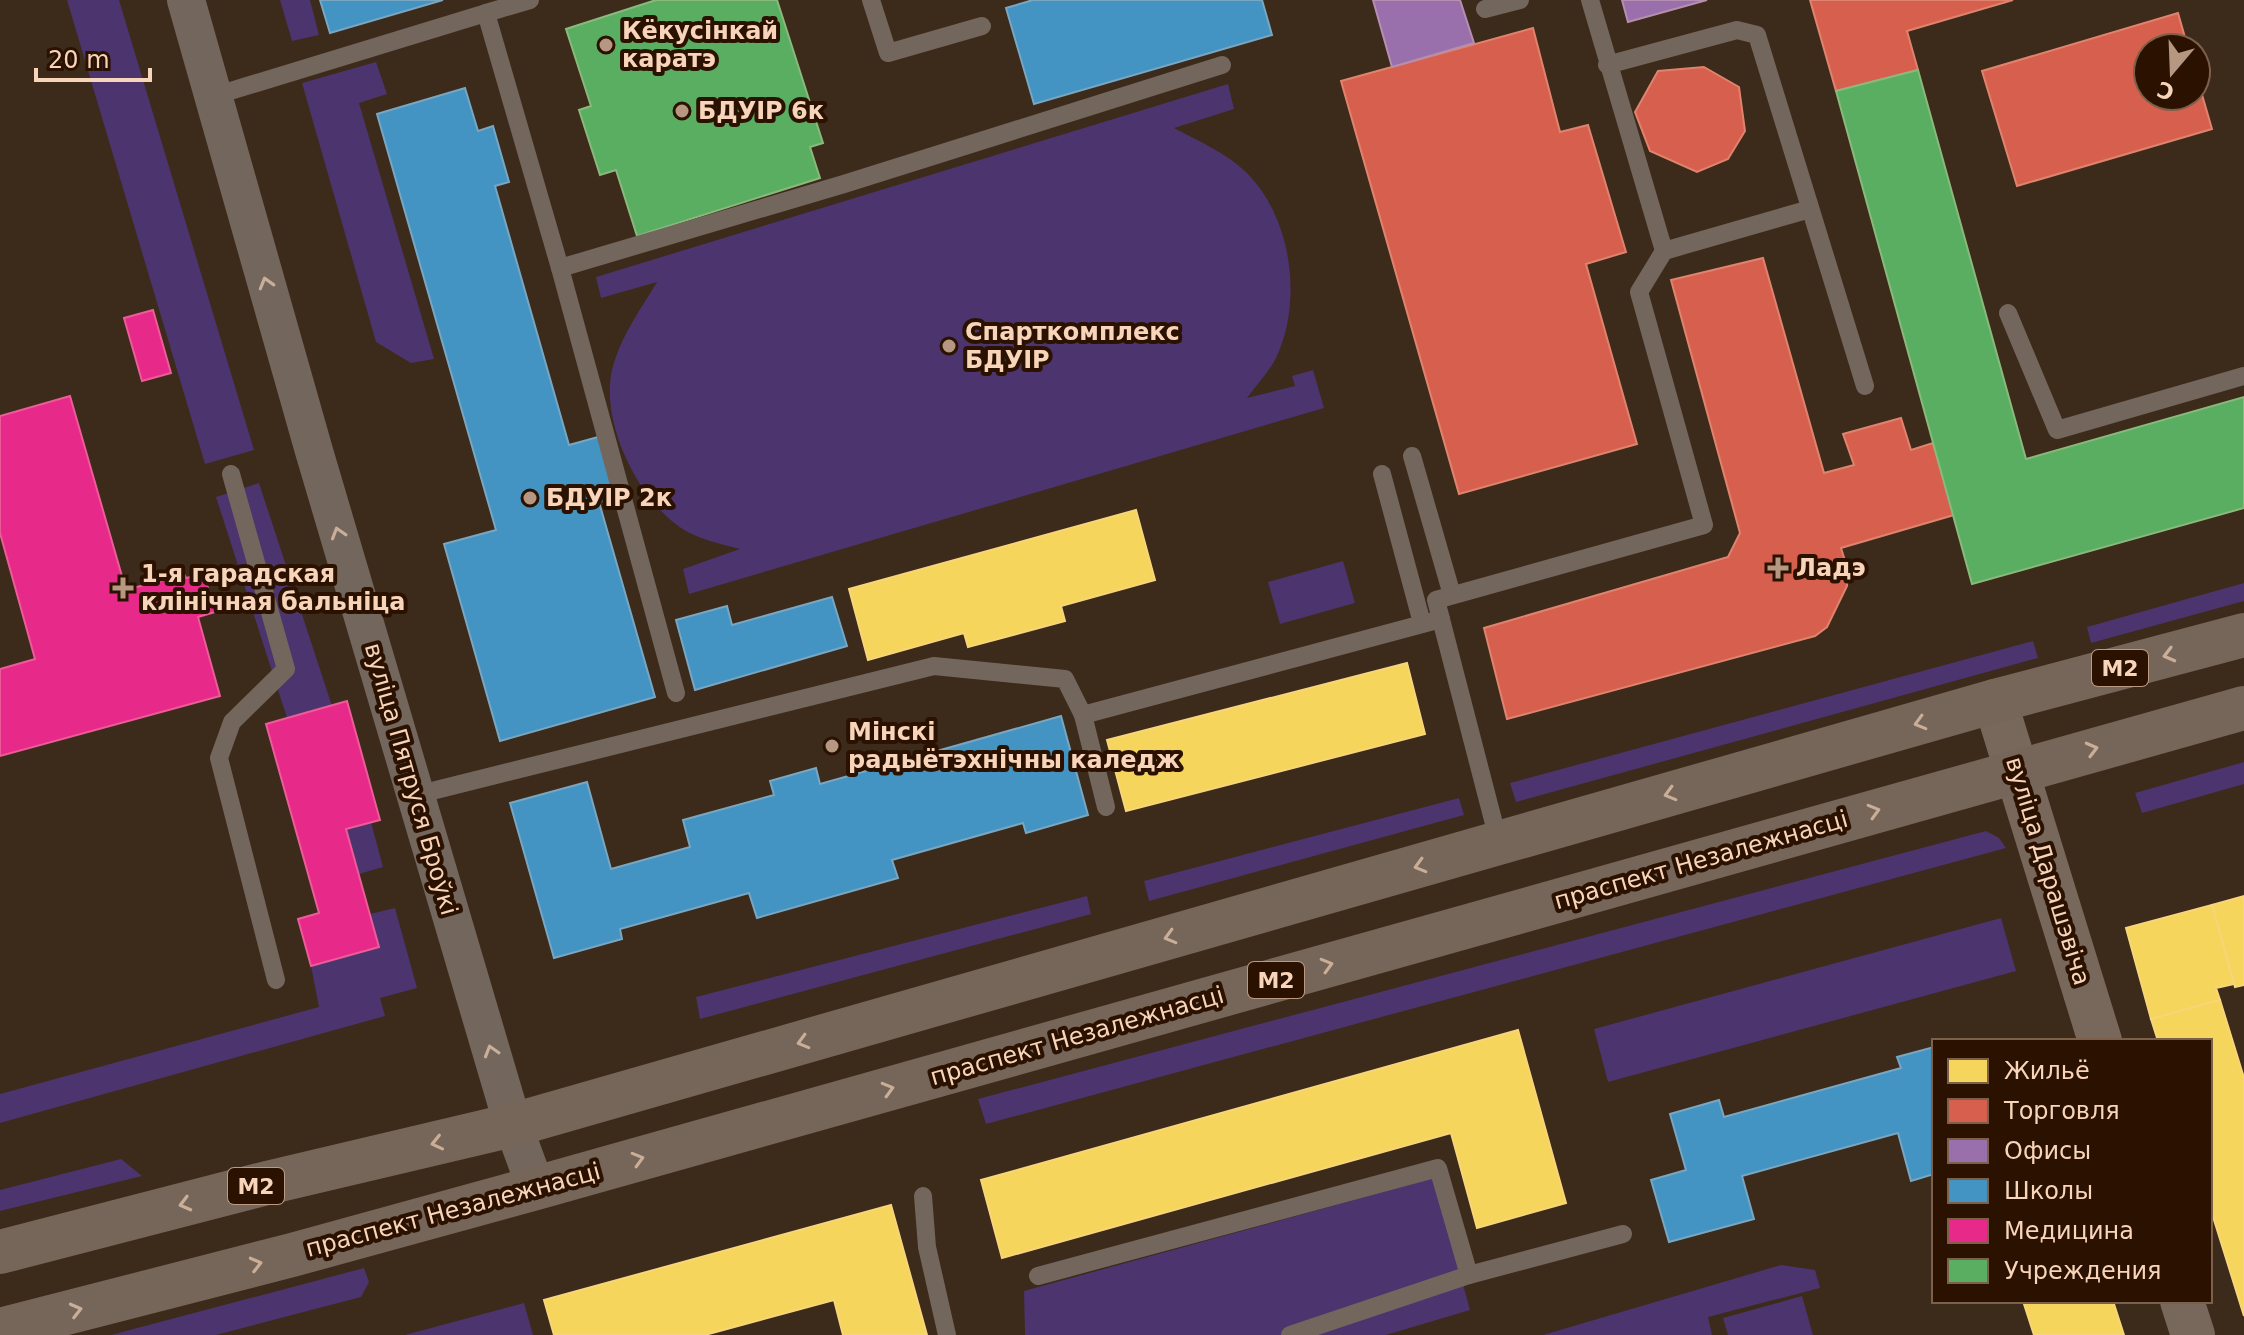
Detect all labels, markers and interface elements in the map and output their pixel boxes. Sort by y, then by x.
place label: Кёкусінкай каратэ [622,17,778,73]
scale bar [36,32,150,82]
north arrow [2132,32,2212,112]
marker: Кёкусінкай каратэ [597,36,615,54]
text: 20 m [48,46,110,74]
text: С [2154,76,2177,105]
place label: БДУІР 6к [698,97,824,125]
marker: БДУІР 6к [673,102,691,120]
one-way arrow [259,276,276,290]
place label: Спарткомплекс БДУІР [965,318,1180,374]
marker: Спарткомплекс БДУІР [940,337,958,355]
place label: БДУІР 2к [546,484,672,512]
marker: БДУІР 2к [521,489,539,507]
one-way arrow [331,526,347,540]
place label: Ладэ [1796,554,1866,582]
marker: Ладэ [1767,557,1789,579]
place label: 1-я гарадская клінічная бальніца [141,560,405,616]
marker: 1-я гарадская клінічная бальніца [112,577,134,599]
street label: вуліца Пятруся Броўкі [359,640,463,918]
one-way arrow [2162,645,2176,662]
road number: М2 [2092,650,2148,686]
one-way arrow [1914,714,1928,730]
place label: Мінскі радыётэхнічны каледж [848,718,1180,774]
marker: Мінскі радыётэхнічны каледж [823,737,841,755]
one-way arrow [2084,742,2098,758]
street label: вуліца Дарашэвіча [2000,753,2096,989]
one-way arrow [1664,785,1678,801]
one-way arrow [1866,804,1880,820]
street label: праспект Незалежнасці [1551,805,1851,915]
one-way arrow [1414,857,1428,873]
one-way arrow [1164,928,1178,945]
one-way arrow [1320,958,1334,974]
road number: М2 [1248,962,1304,998]
street label: праспект Незалежнасці [927,981,1227,1091]
one-way arrow [797,1033,811,1050]
legend [1932,1039,2212,1303]
one-way arrow [484,1044,500,1058]
text: Жильё [2004,1057,2090,1085]
one-way arrow [881,1082,895,1098]
text: Торговля [2003,1097,2120,1125]
one-way arrow [431,1134,445,1151]
text: Офисы [2004,1137,2091,1165]
one-way arrow [630,1152,644,1169]
street label: праспект Незалежнасці [303,1157,603,1263]
road number: М2 [228,1168,284,1204]
text: Школы [2004,1177,2093,1205]
one-way arrow [178,1195,192,1212]
text: Медицина [2004,1217,2134,1245]
one-way arrow [248,1257,262,1274]
text: Учреждения [2004,1257,2162,1285]
one-way arrow [68,1303,82,1320]

